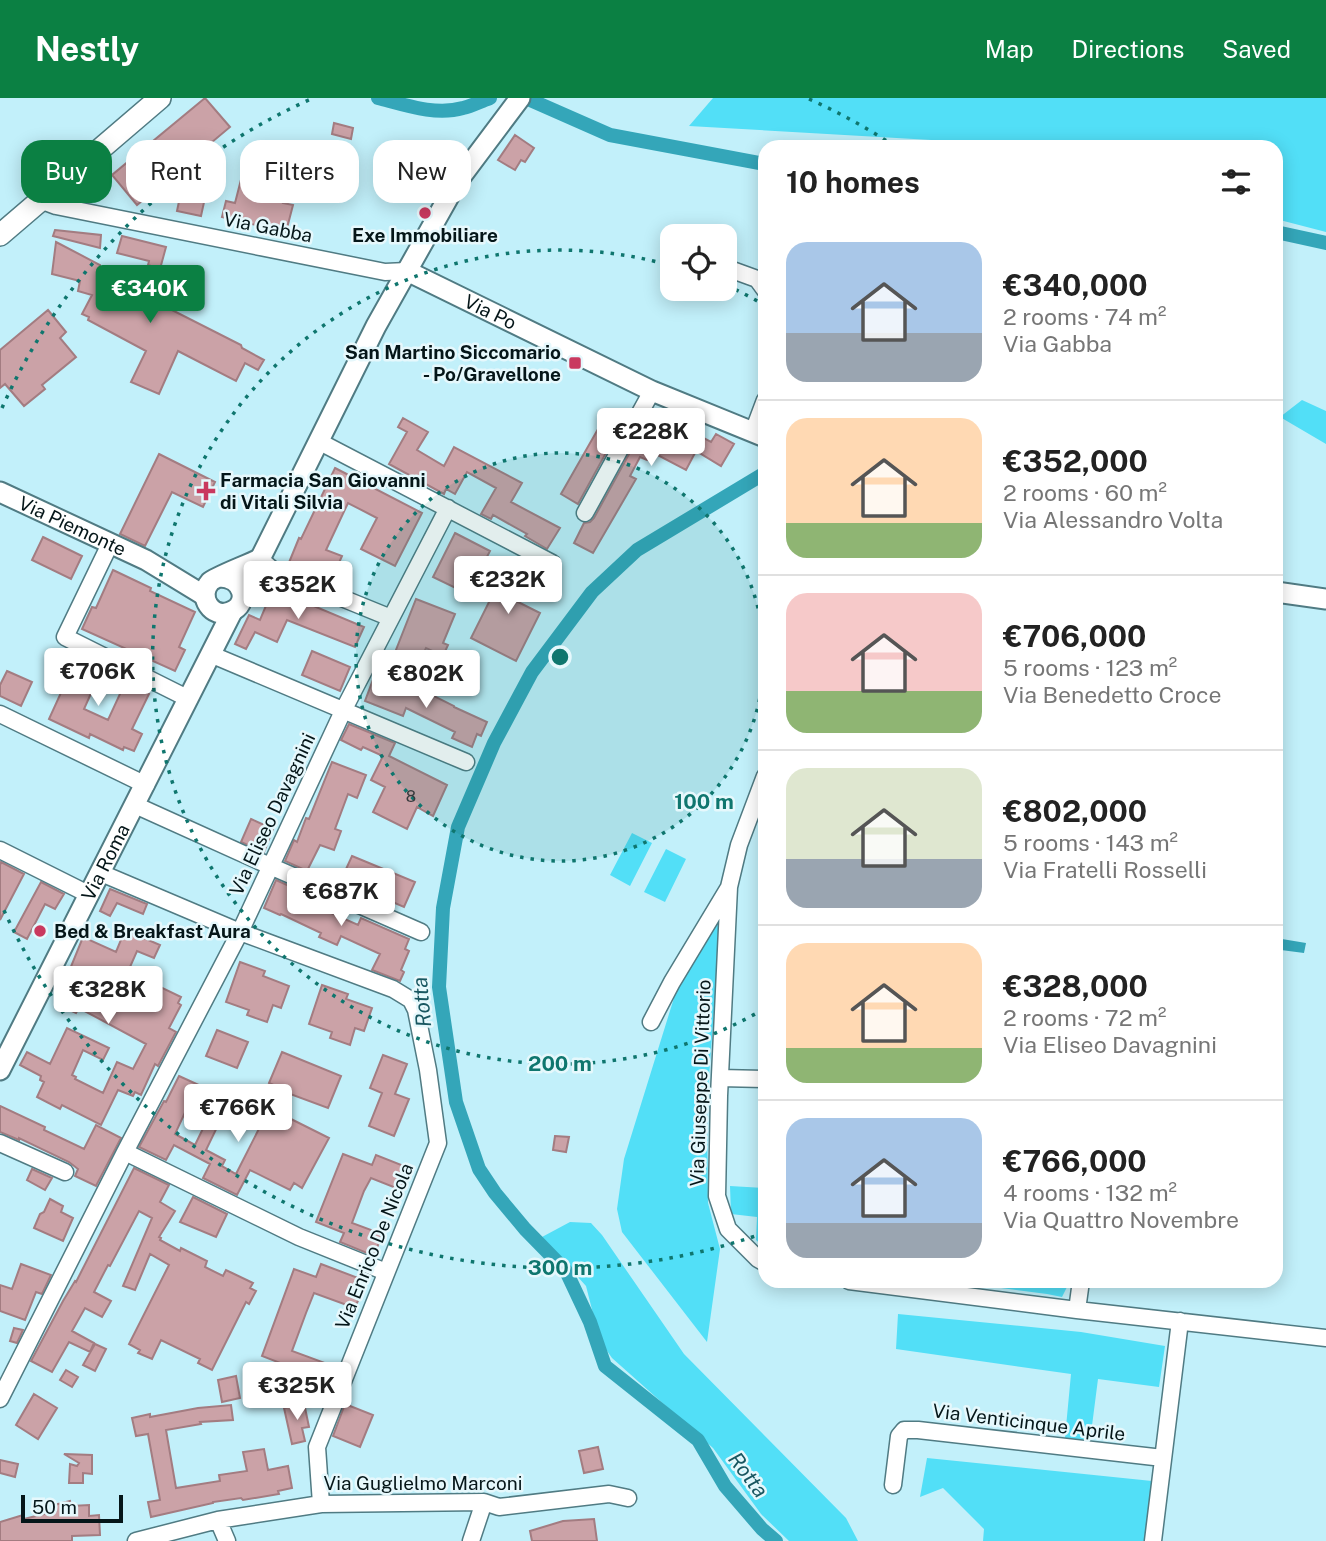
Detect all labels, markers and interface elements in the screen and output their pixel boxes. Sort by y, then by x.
text: Nestly [35,30,139,68]
text: Map [985,35,1034,63]
text: Directions [1072,35,1184,63]
text: Saved [1222,35,1291,63]
chip: Buy [21,140,112,203]
chip: Rent [126,140,226,203]
chip: Filters [240,140,359,203]
chip: New [373,140,471,203]
icon: filters [1217,163,1255,201]
text: 10 homes [786,164,920,200]
marker: Exe Immobiliare [417,205,433,221]
street label: Via Gabba [222,208,314,246]
place label: Exe Immobiliare [352,224,498,246]
map controls [660,224,737,301]
button: locate [660,224,737,301]
pin: €340K [101,266,199,325]
text: €340,000 [1003,267,1148,303]
icon: home [842,270,926,354]
text: €340K [112,274,188,301]
street label: Via Po [461,290,520,334]
text: 2 rooms · 74 m² [1003,303,1166,330]
text: Via Gabba [1003,330,1112,357]
place label: San Martino Siccomario - Po/Gravellone [345,341,561,385]
marker: San Martino Siccomario - Po/Gravellone [567,355,583,371]
pin: €228K [602,408,700,468]
text: €228K [613,417,689,444]
text: €352,000 [1003,443,1148,479]
icon: home [842,446,926,530]
place label: Farmacia San Giovanni di Vitali Silvia [220,469,426,513]
text: 2 rooms · 60 m² [1003,479,1167,506]
marker: Farmacia San Giovanni di Vitali Silvia [198,483,214,499]
street label: Via Piemonte [15,491,130,560]
text: Via Alessandro Volta [1003,506,1223,533]
pin: €232K [459,556,557,616]
pin: €352K [249,561,347,621]
text: €232K [470,565,546,592]
text: €352K [260,570,336,597]
text: €706,000 [1003,618,1146,654]
icon: home [842,621,926,705]
centre of rings [548,645,572,669]
pin: €706K [49,648,147,708]
pin: €802K [377,650,475,710]
text: 5 rooms · 123 m² [1003,654,1177,681]
text: €706K [60,657,136,684]
text: €802K [388,659,464,686]
text: Via Benedetto Croce [1003,681,1222,708]
street label: Via Eliseo Davagnini [225,729,319,899]
house number: 8 [406,787,416,806]
text: 100 m [674,789,734,814]
text: €802,000 [1003,793,1147,829]
icon: home [842,796,926,880]
street label: Via Roma [77,820,134,904]
text: 5 rooms · 143 m² [1003,829,1178,856]
text: Via Fratelli Rosselli [1003,856,1207,883]
pin: €687K [292,868,390,928]
text: €687K [303,877,379,904]
place label: Bed & Breakfast Aura [54,920,251,942]
marker: Bed & Breakfast Aura [32,923,48,939]
pin: €328K [59,967,157,1026]
text: €328,000 [1003,968,1148,1004]
icon: home [842,971,926,1055]
text: €328K [70,975,146,1002]
water label: Rotta [407,976,436,1028]
street label: Via Giuseppe Di Vittorio [685,979,715,1187]
text: 2 rooms · 72 m² [1003,1004,1166,1031]
text: Via Eliseo Davagnini [1003,1031,1217,1058]
text: 200 m [528,1051,592,1076]
pin: €766K [189,1084,287,1144]
text: €766K [200,1093,276,1120]
text: €766,000 [1003,1143,1147,1179]
icon: home [842,1146,926,1230]
street label: Via Enrico De Nicola [331,1160,417,1332]
text: 4 rooms · 132 m² [1003,1179,1177,1206]
text: Via Quattro Novembre [1003,1206,1239,1233]
text: 300 m [528,1255,592,1280]
pin: €325K [248,1362,346,1422]
text: €325K [259,1371,335,1398]
street label: Via Venticinque Aprile [931,1399,1127,1445]
water label: Rotta [723,1447,773,1502]
street label: Via Guglielmo Marconi [323,1472,523,1494]
scale bar [21,1492,122,1524]
text: 50 m [32,1496,77,1518]

